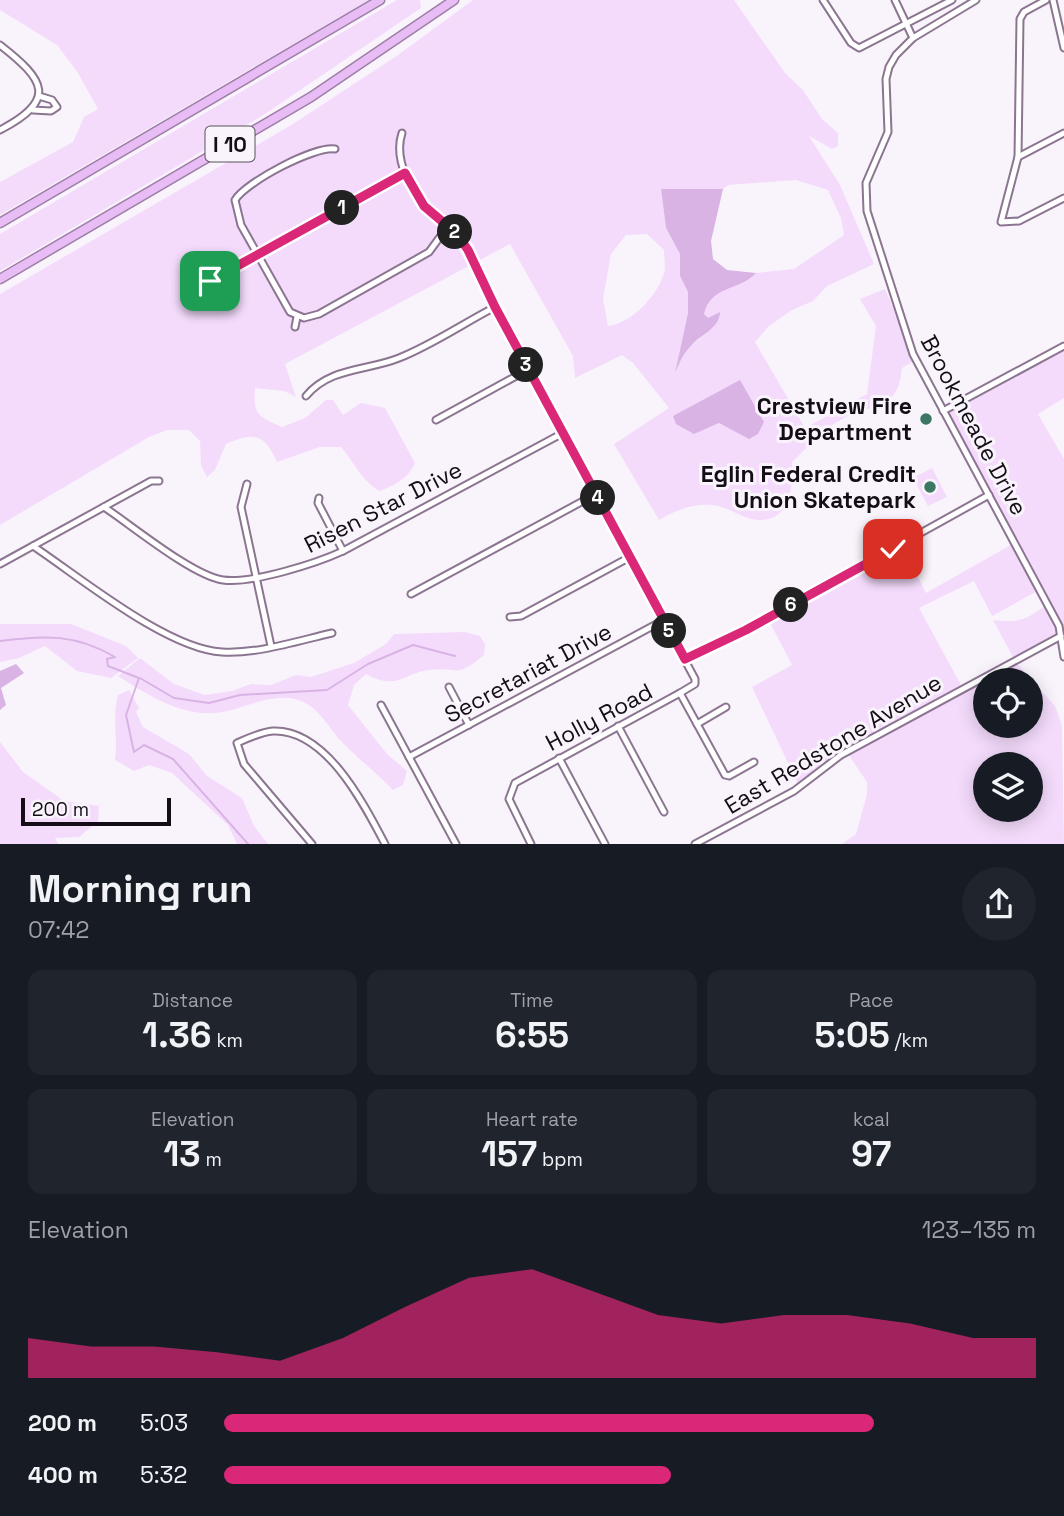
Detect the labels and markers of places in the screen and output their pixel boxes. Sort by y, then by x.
pin: 1 [324,190,360,226]
pin: 2 [438,215,472,250]
pin [180,251,240,311]
pin: 3 [508,348,544,382]
place label: Crestview Fire Department [757,391,912,447]
marker: Crestview Fire Department [918,411,934,427]
place label: Eglin Federal Credit Union Skatepark [701,459,916,515]
marker: Eglin Federal Credit Union Skatepark [922,479,938,495]
pin: 4 [580,480,616,516]
pin [863,519,923,579]
pin: 6 [774,588,808,622]
pin: 5 [652,614,686,648]

